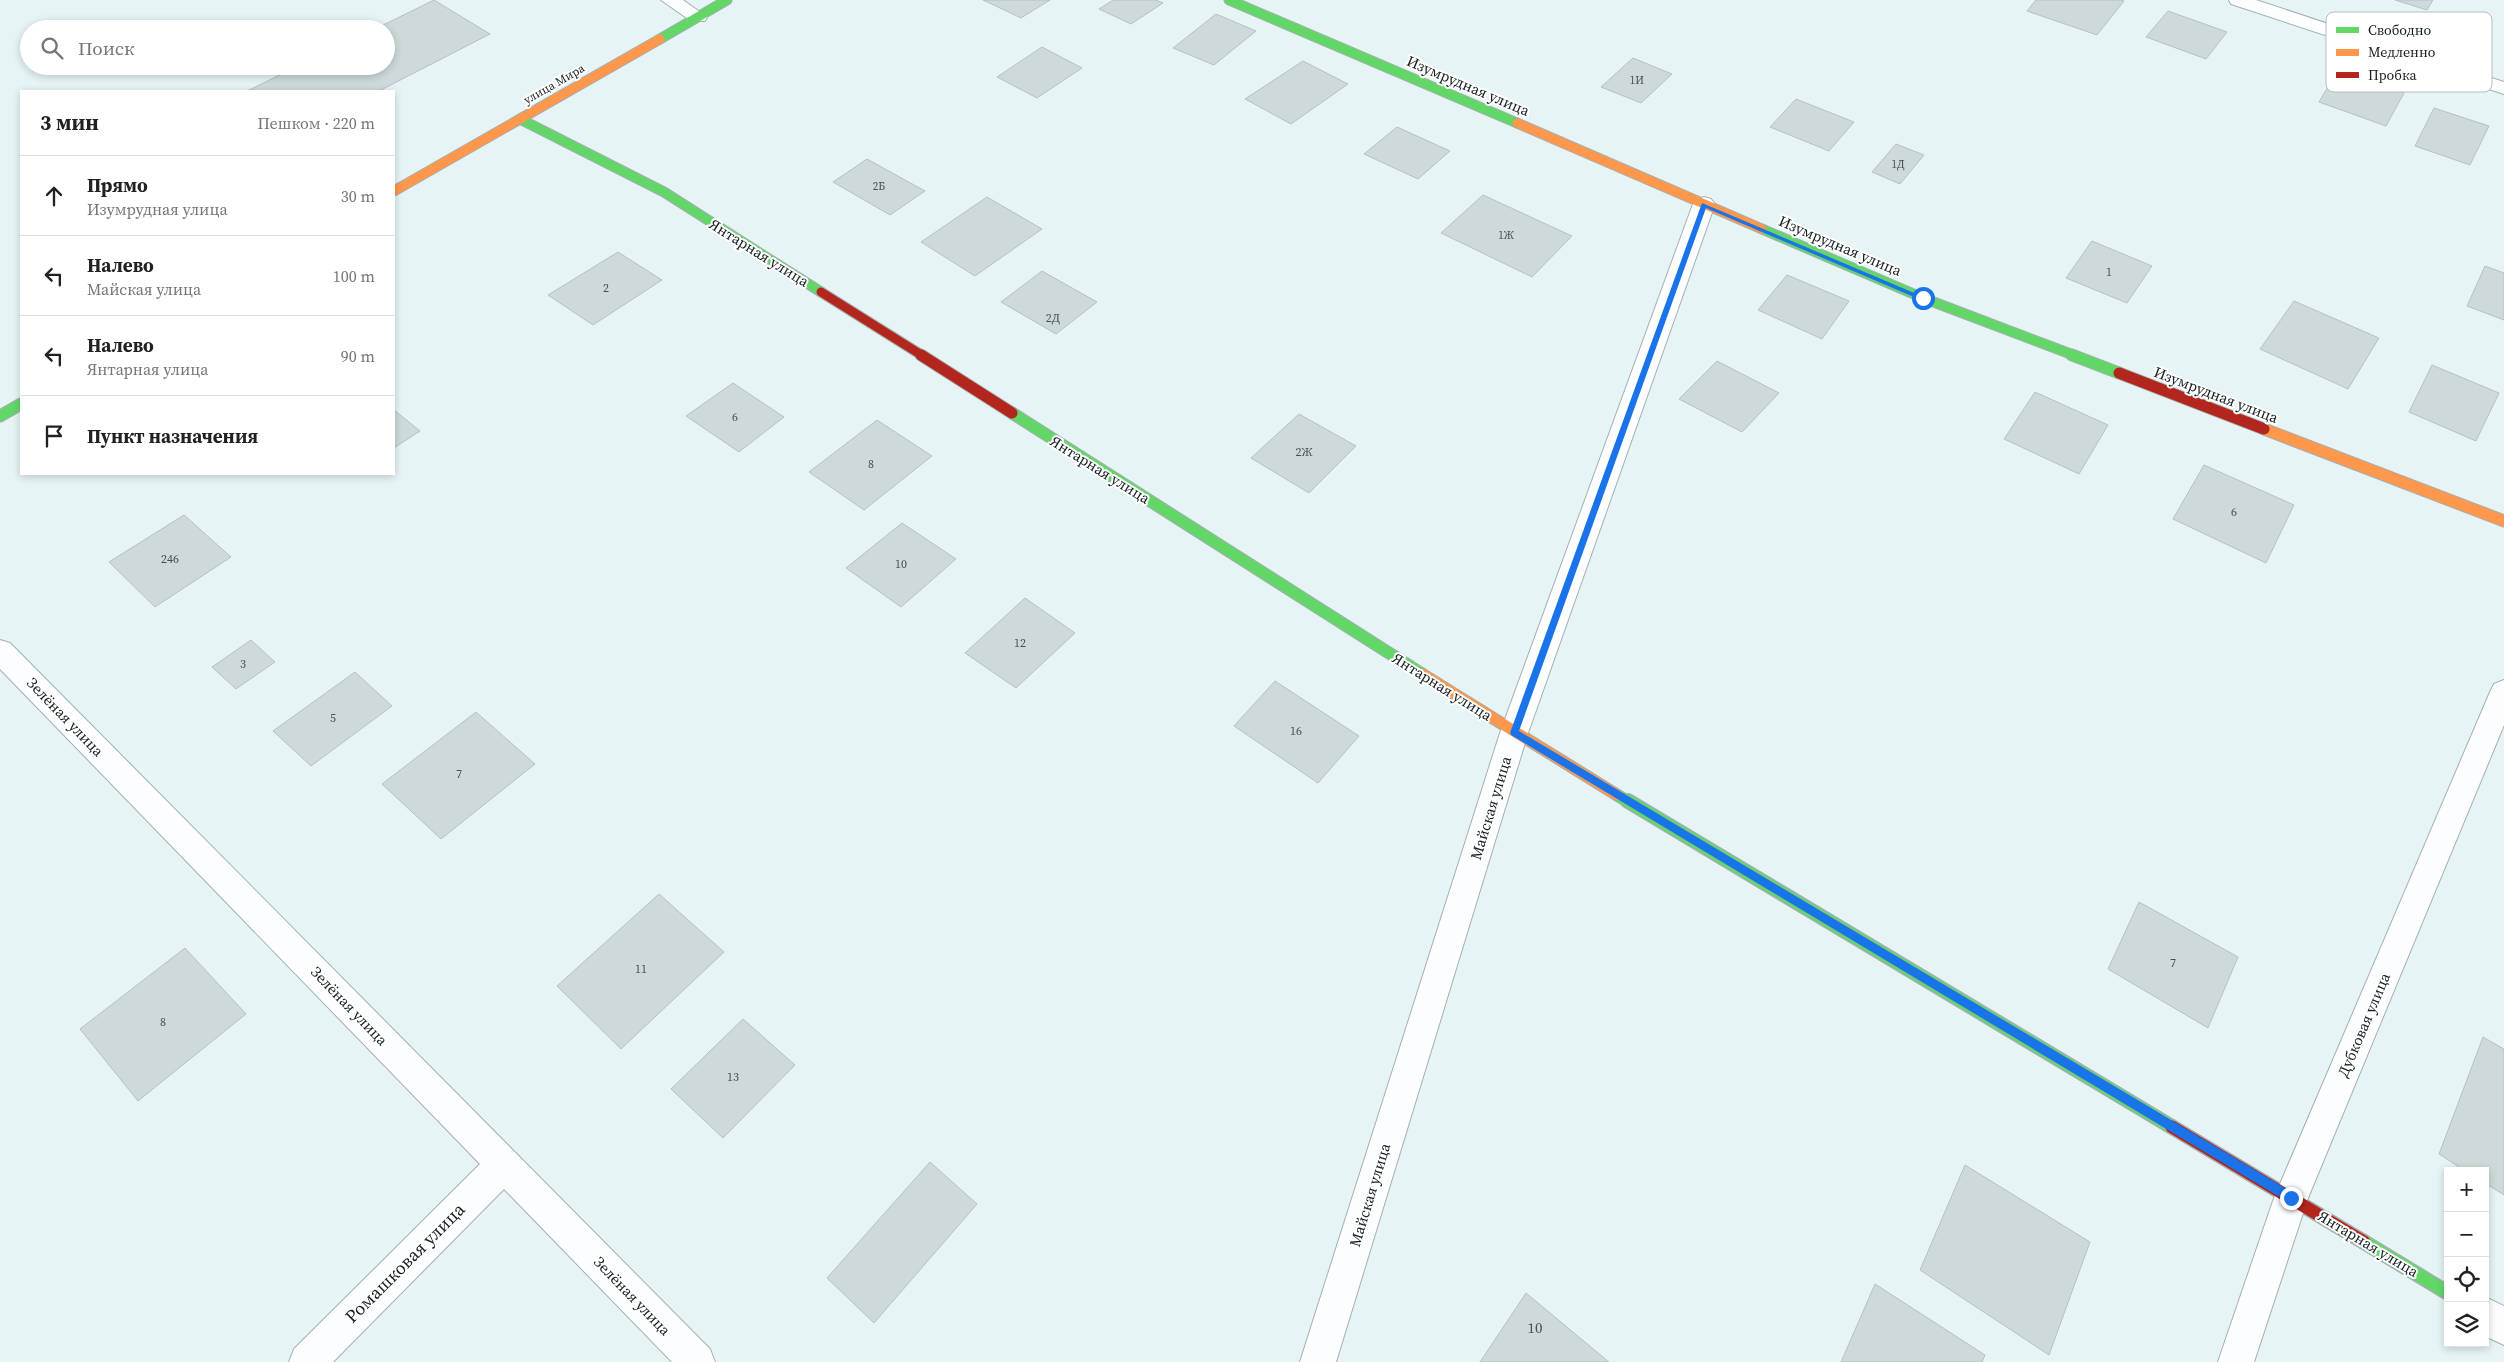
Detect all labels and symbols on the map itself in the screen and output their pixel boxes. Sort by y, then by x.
legend [2326,12,2492,92]
text: Свободно [2368,20,2431,40]
text: Медленно [2368,42,2436,62]
street label: Изумрудная улица [1403,50,1533,121]
street label: улица Мира [521,60,588,108]
text: Пробка [2368,65,2417,85]
house number: 1И [1630,73,1644,88]
house number: 1Д [1891,157,1905,172]
house number: 2Б [873,179,885,194]
street label: Изумрудная улица [1775,210,1905,281]
street label: Янтарная улица [705,214,813,292]
house number: 1Ж [1498,228,1515,243]
house number: 1 [2106,264,2112,280]
house number: 2 [603,280,609,296]
route start [1912,287,1935,310]
house number: 2Д [1046,310,1060,326]
street label: Изумрудная улица [2151,361,2282,428]
house number: 6 [732,409,738,425]
street label: Янтарная улица [1046,431,1154,509]
house number: 2Ж [1295,444,1313,460]
house number: 8 [868,456,874,472]
house number: 6 [2231,504,2237,520]
house number: 246 [161,551,179,567]
house number: 10 [895,556,907,572]
house number: 12 [1014,635,1026,651]
street label: Янтарная улица [1388,648,1496,726]
house number: 3 [240,656,246,672]
street label: Зелёная улица [22,672,109,761]
house number: 5 [330,710,336,726]
house number: 16 [1290,723,1302,739]
street label: Майская улица [1465,753,1516,862]
house number: 7 [456,766,462,782]
house number: 7 [2170,955,2176,971]
street label: Зелёная улица [306,961,393,1050]
house number: 11 [635,961,647,977]
street label: Дубковая улица [2332,969,2395,1080]
house number: 8 [160,1014,166,1030]
house number: 13 [727,1069,739,1085]
street label: Майская улица [1344,1140,1395,1249]
route end [2280,1187,2303,1210]
street label: Ромашковая улица [339,1197,471,1328]
street label: Янтарная улица [2314,1205,2423,1282]
street label: Зелёная улица [589,1251,676,1340]
house number: 10 [1527,1317,1543,1338]

